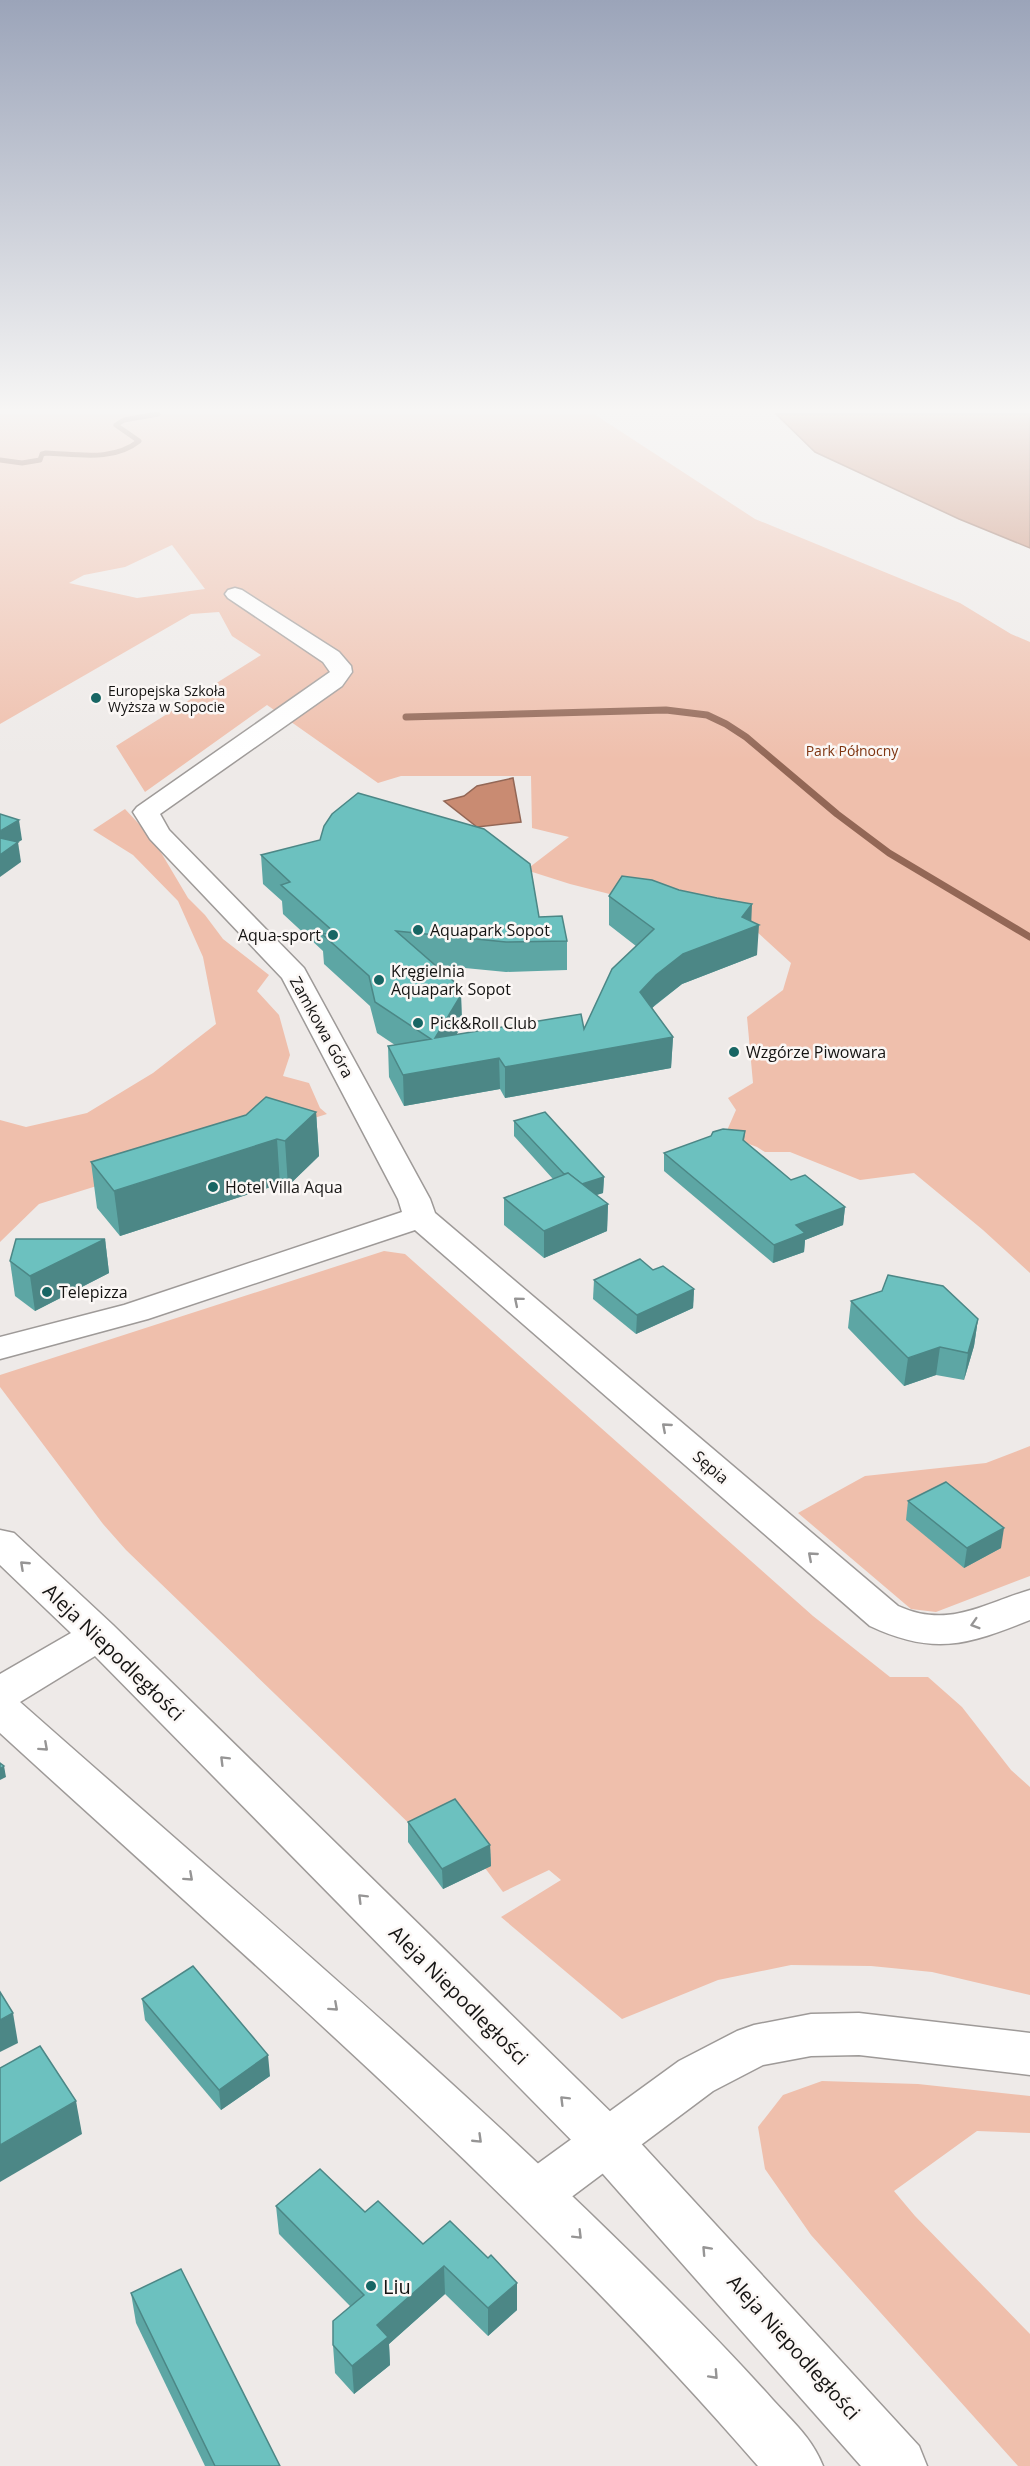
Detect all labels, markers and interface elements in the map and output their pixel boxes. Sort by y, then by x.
place label: Europejska Szkoła Wyższa w Sopocie [108,681,225,716]
marker: Europejska Szkoła Wyższa w Sopocie [89,691,103,705]
park label: Park Północny [806,741,899,760]
place label: Aquapark Sopot [430,919,550,941]
marker: Aquapark Sopot [411,923,425,937]
place label: Aqua-sport [238,924,321,946]
marker: Aqua-sport [326,928,340,942]
place label: Kręgielnia Aquapark Sopot [391,960,511,1000]
street label: Zamkowa Góra [285,972,359,1082]
marker: Kręgielnia Aquapark Sopot [372,973,386,987]
place label: Pick&Roll Club [430,1012,537,1034]
marker: Pick&Roll Club [411,1016,425,1030]
place label: Wzgórze Piwowara [746,1041,886,1063]
marker: Wzgórze Piwowara [727,1045,741,1059]
place label: Hotel Villa Aqua [225,1176,343,1198]
marker: Hotel Villa Aqua [206,1180,220,1194]
place label: Telepizza [59,1281,128,1303]
marker: Telepizza [40,1285,54,1299]
one-way arrow [513,1297,524,1308]
one-way arrow [662,1423,673,1434]
street label: Sępia [689,1445,733,1489]
one-way arrow [809,1552,819,1563]
one-way arrow [20,1561,31,1572]
street label: Aleja Niepodległości [38,1578,190,1726]
one-way arrow [970,1617,981,1630]
one-way arrow [37,1740,47,1751]
one-way arrow [220,1756,231,1766]
one-way arrow [182,1870,193,1881]
one-way arrow [358,1894,369,1904]
street label: Aleja Niepodległości [384,1920,534,2070]
one-way arrow [327,2000,338,2011]
one-way arrow [561,2096,571,2107]
one-way arrow [471,2131,482,2142]
one-way arrow [570,2227,581,2238]
one-way arrow [702,2246,713,2257]
street label: Aleja Niepodległości [722,2269,866,2425]
place label: Liu [383,2273,411,2300]
marker: Liu [364,2279,378,2293]
one-way arrow [706,2367,717,2378]

